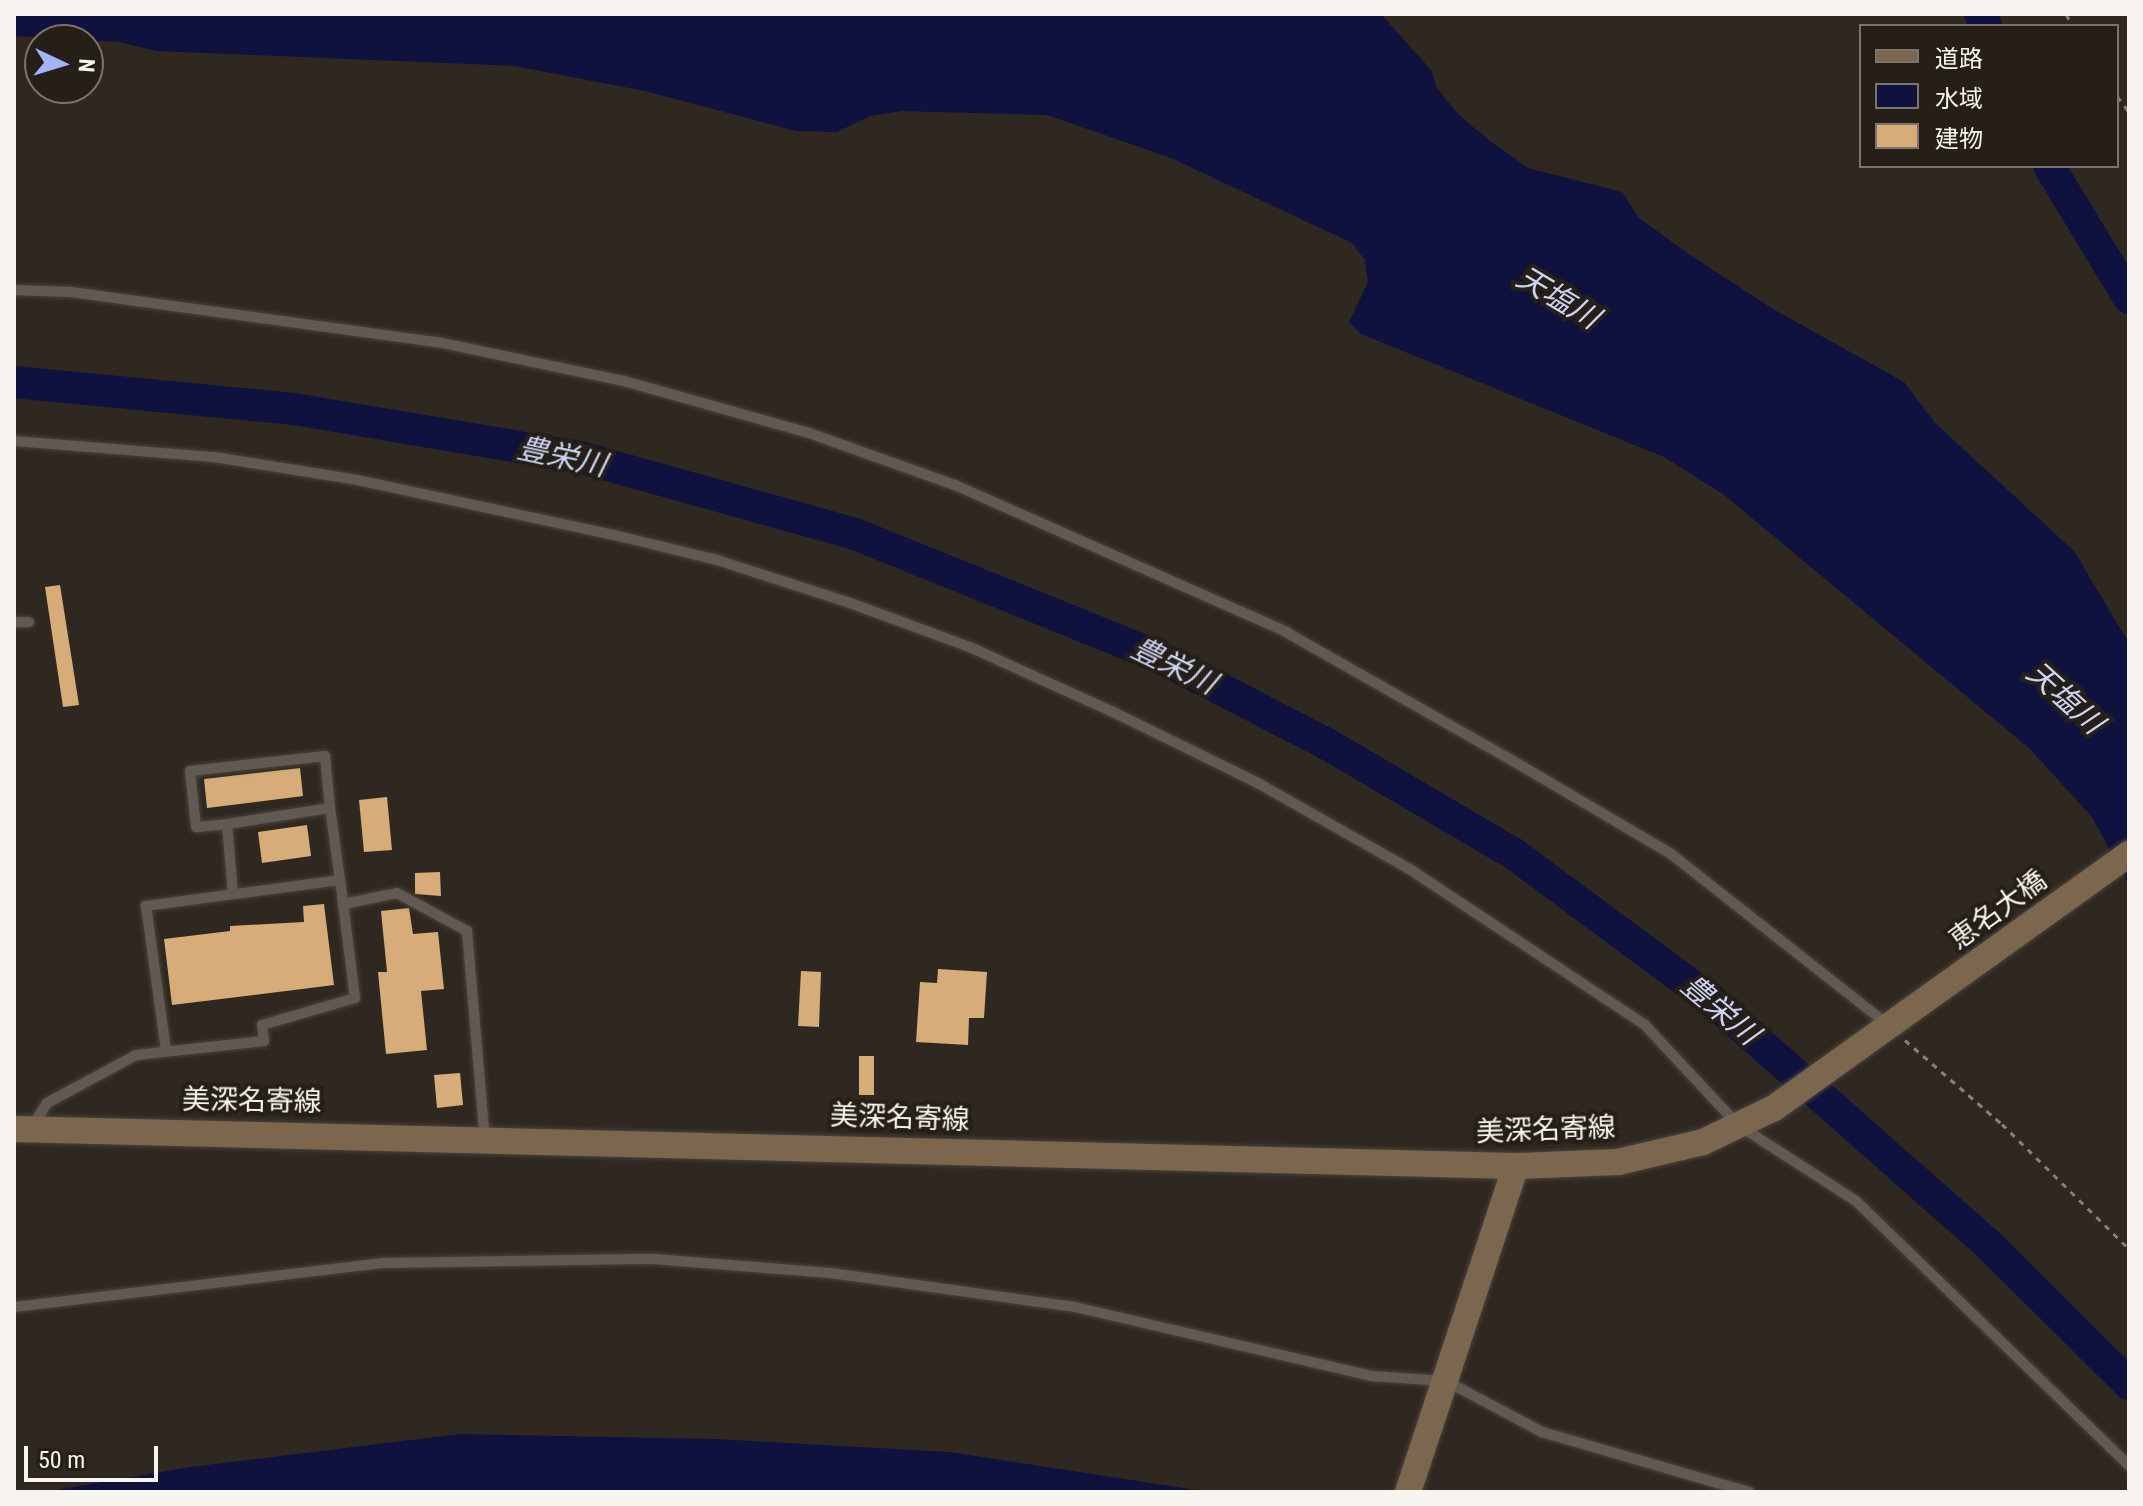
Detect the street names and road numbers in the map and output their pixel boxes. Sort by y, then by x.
street label: 恵名大橋 [1943,863,2053,957]
street label: 美深名寄線 [182,1083,322,1119]
street label: 美深名寄線 [829,1099,971,1137]
street label: 美深名寄線 [1475,1111,1617,1149]

